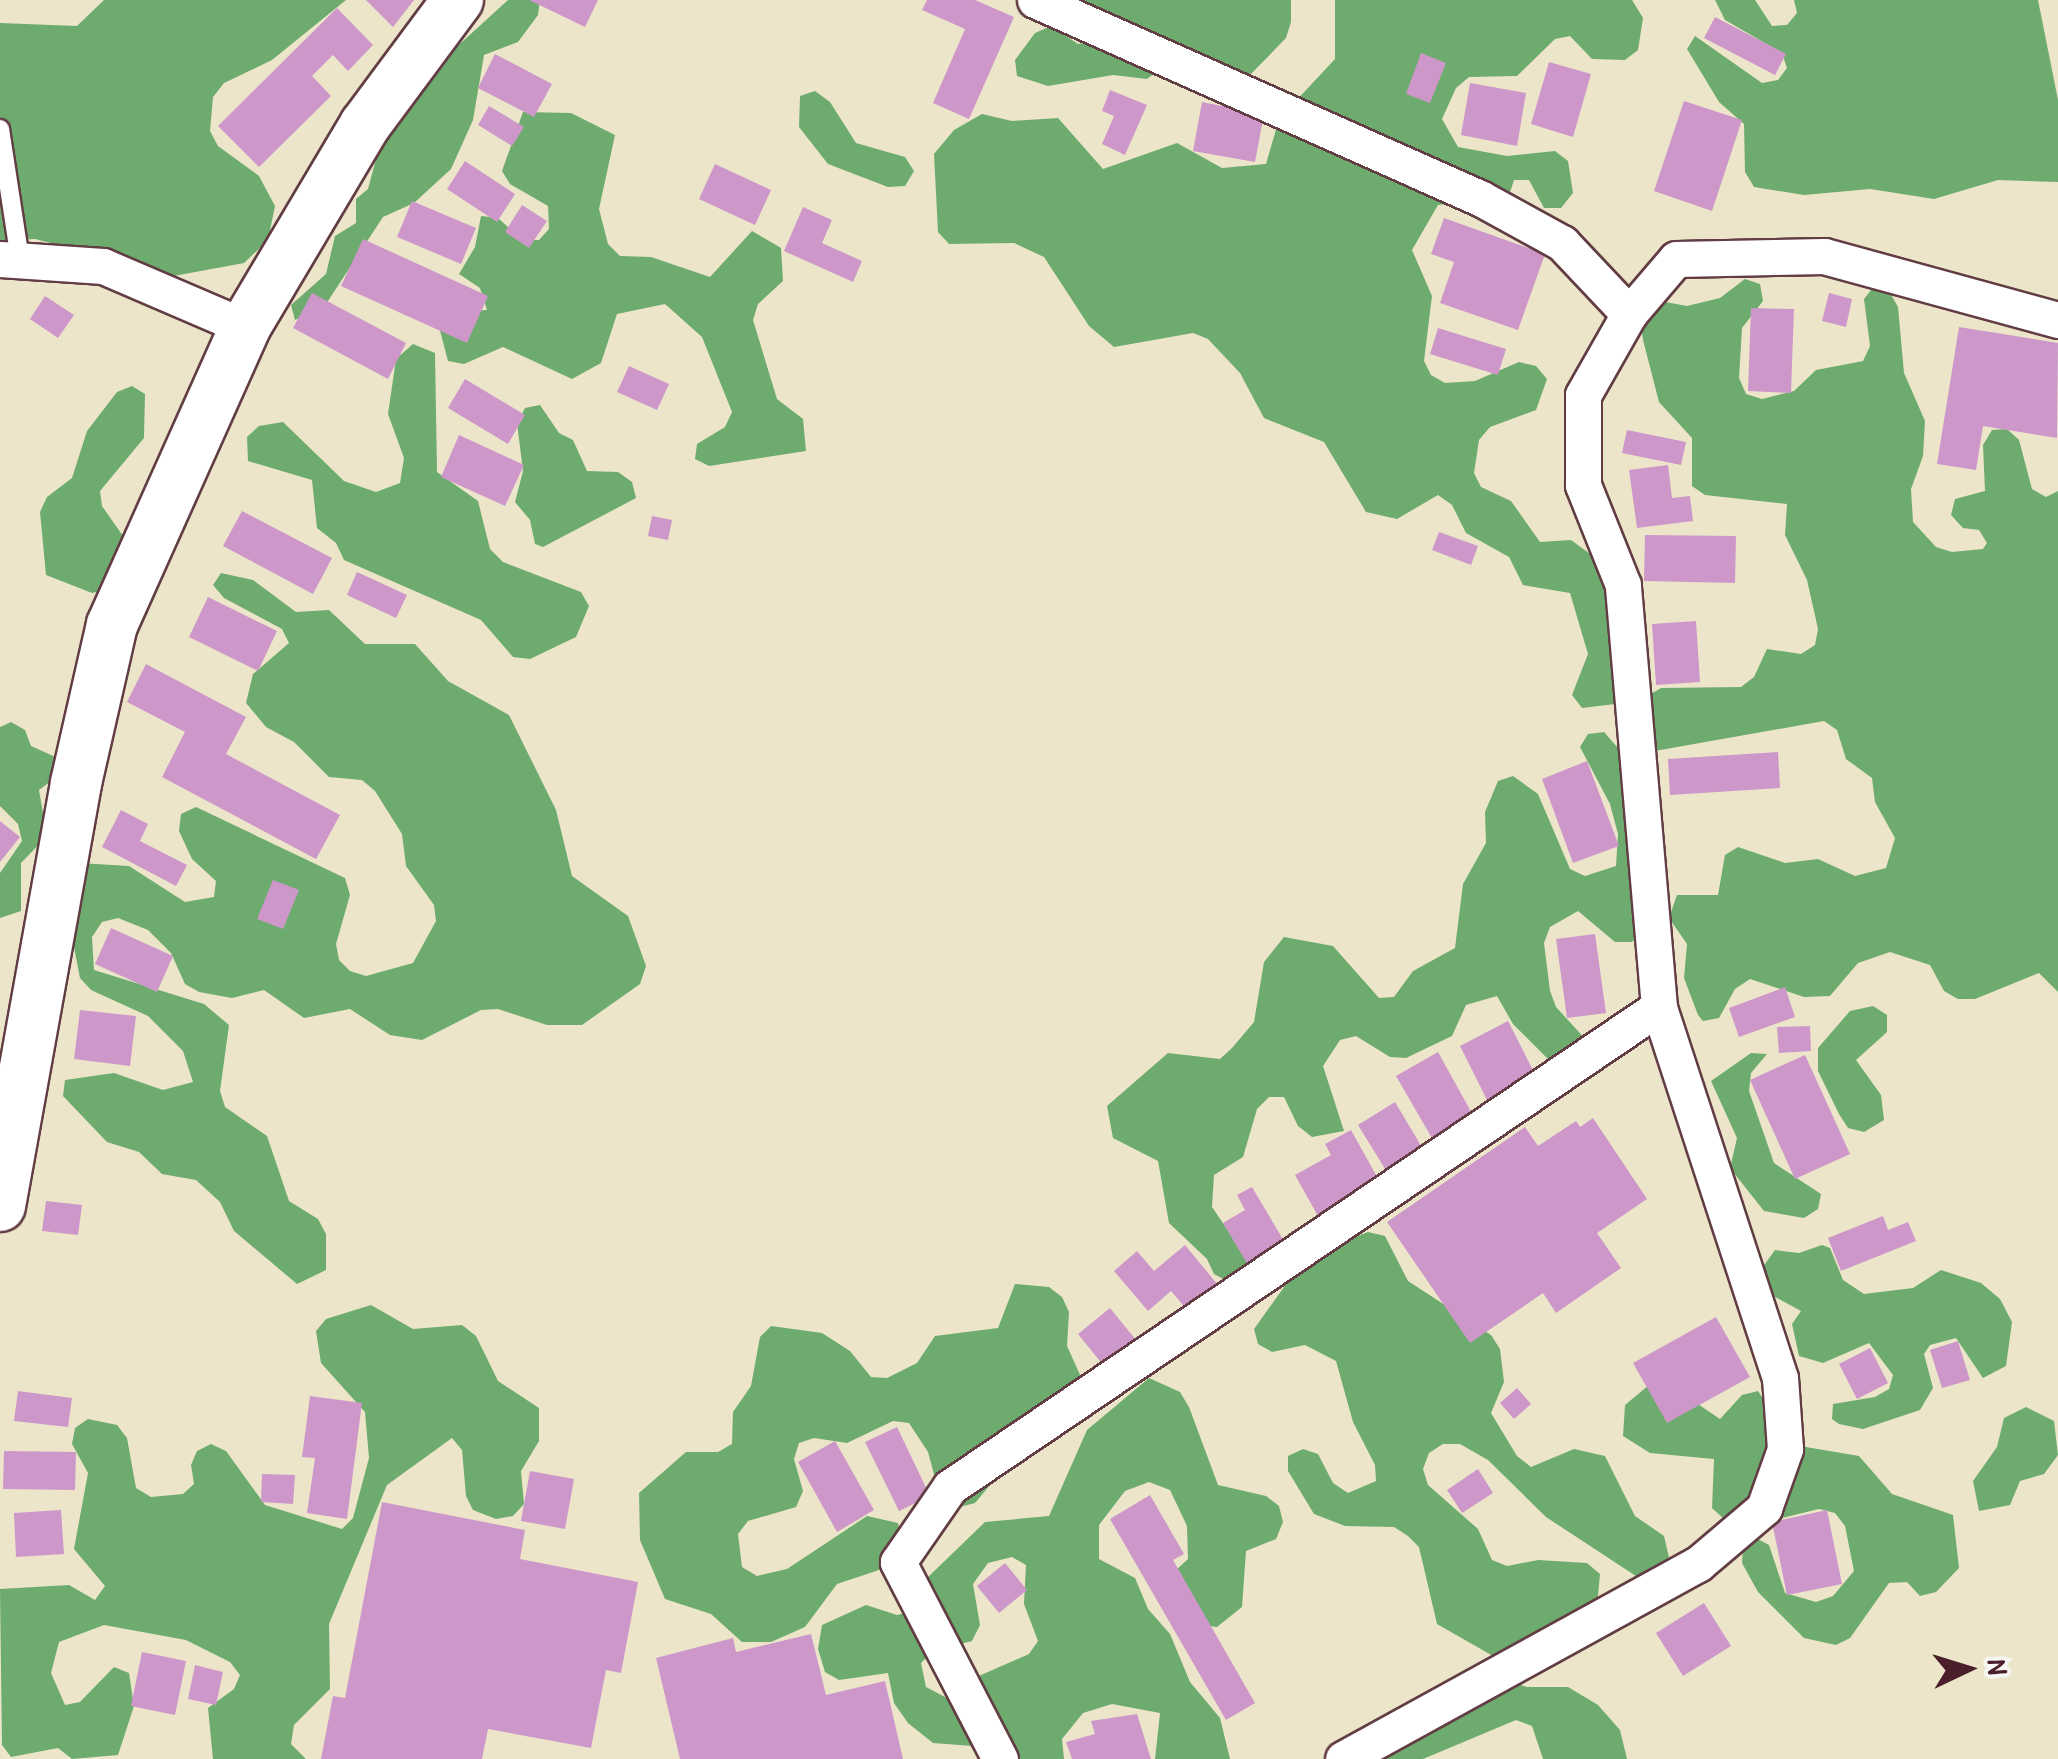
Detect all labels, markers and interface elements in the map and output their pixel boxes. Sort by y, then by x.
north arrow [1918,1619,2018,1719]
text: N [1978,1658,2017,1676]

